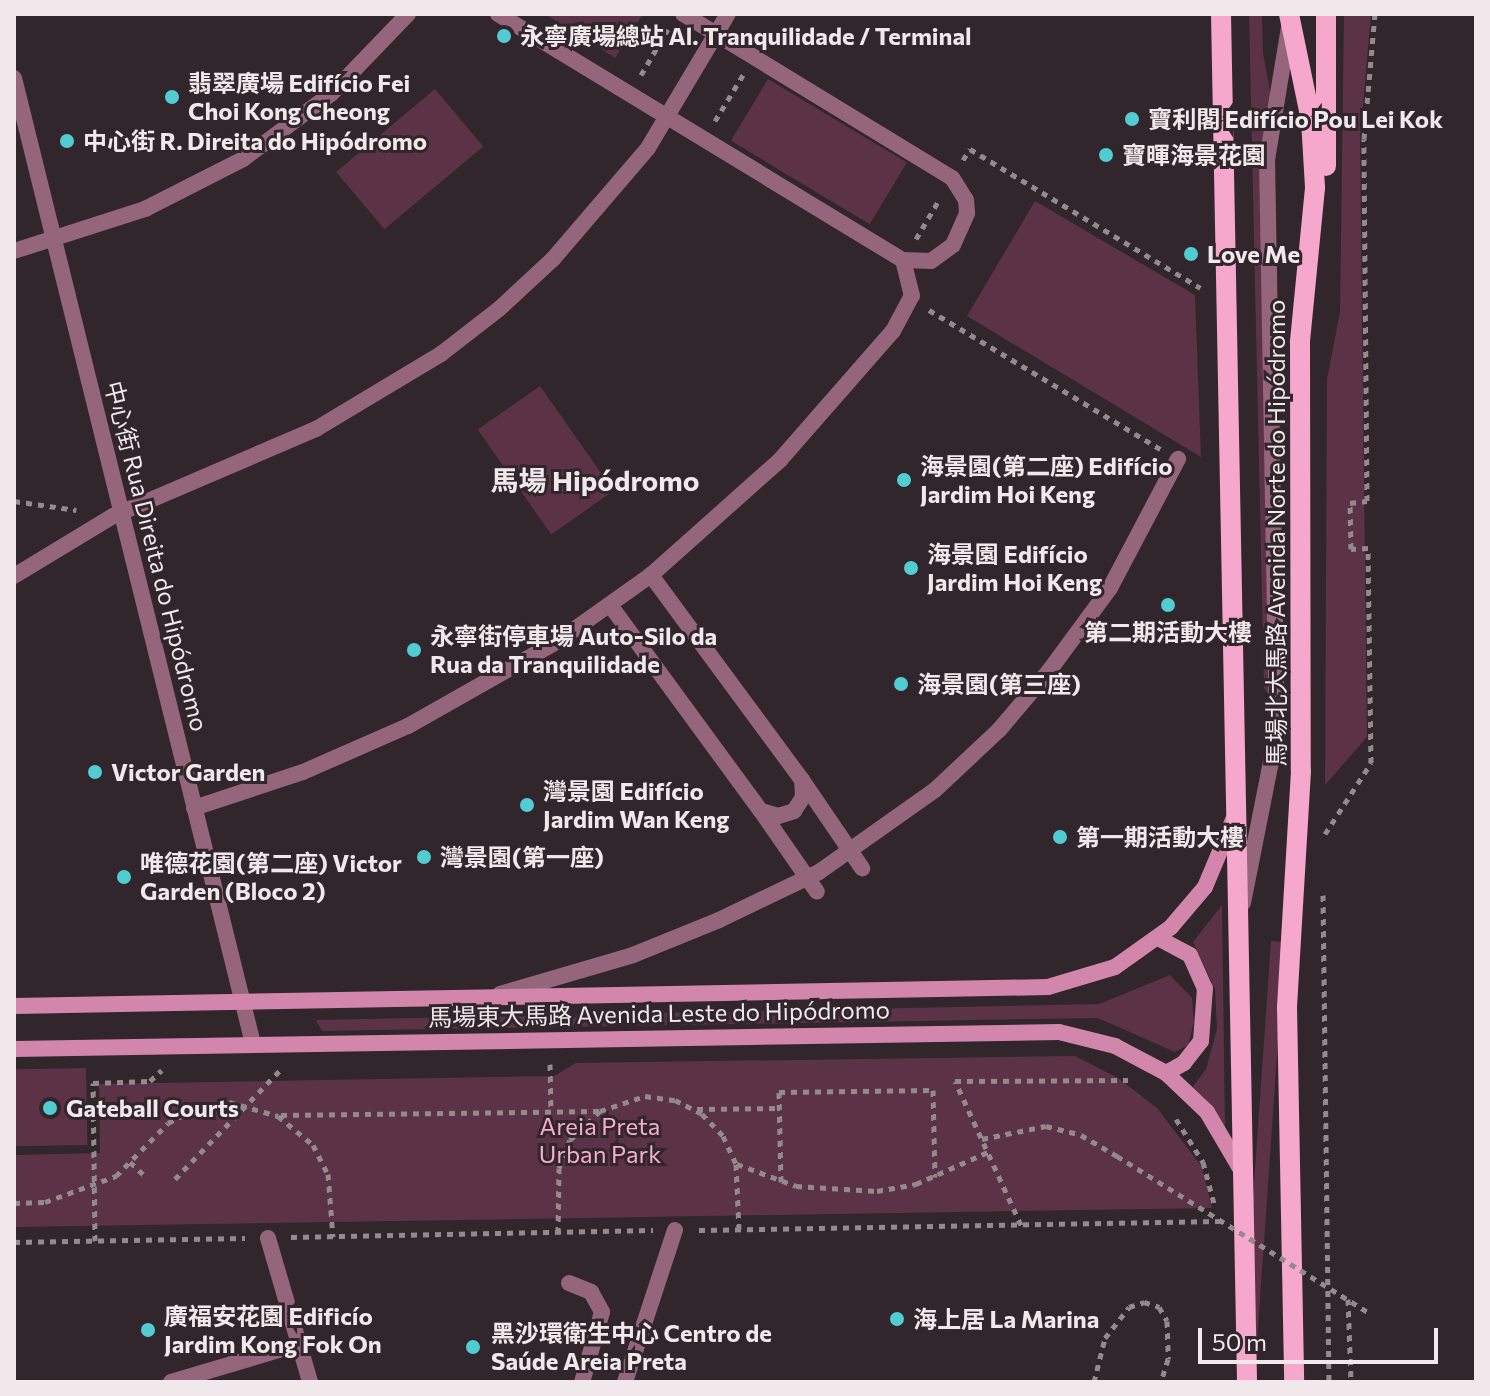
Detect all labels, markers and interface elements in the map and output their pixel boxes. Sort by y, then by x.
place label: 永寧廣場總站 Al. Tranquilidade / Terminal [520,22,972,50]
marker: 永寧廣場總站 Al. Tranquilidade / Terminal [495,27,513,45]
place label: 翡翠廣場 Edifício Fei Choi Kong Cheong [188,69,410,125]
marker: 翡翠廣場 Edifício Fei Choi Kong Cheong [163,88,181,106]
place label: 寶利閣 Edifício Pou Lei Kok [1148,105,1443,133]
marker: 寶利閣 Edifício Pou Lei Kok [1123,110,1141,128]
place label: 中心街 R. Direita do Hipódromo [83,127,427,155]
marker: 中心街 R. Direita do Hipódromo [58,132,76,150]
place label: 寶暉海景花園 [1122,141,1266,169]
marker: 寶暉海景花園 [1097,146,1115,164]
place label: Love Me [1207,240,1300,268]
marker: Love Me [1182,245,1200,263]
street label: 馬場北大馬路 Avenida Norte do Hipódromo [1262,300,1290,766]
street label: 中心街 Rua Direita do Hipódromo [99,378,215,734]
place label: 海景園(第二座) Edifício Jardim Hoi Keng [920,452,1173,508]
district label: 馬場 Hipódromo [491,463,699,497]
marker: 海景園(第二座) Edifício Jardim Hoi Keng [895,471,913,489]
place label: 海景園 Edifício Jardim Hoi Keng [927,540,1102,596]
marker: 海景園 Edifício Jardim Hoi Keng [902,559,920,577]
marker: 第二期活動大樓 [1159,596,1177,614]
place label: 第二期活動大樓 [1084,618,1252,646]
place label: 永寧街停車場 Auto-Silo da Rua da Tranquilidade [430,622,717,678]
marker: 永寧街停車場 Auto-Silo da Rua da Tranquilidade [405,641,423,659]
place label: 海景園(第三座) [917,670,1081,698]
marker: 海景園(第三座) [892,675,910,693]
place label: Victor Garden [111,758,265,786]
marker: Victor Garden [86,763,104,781]
place label: 灣景園 Edifício Jardim Wan Keng [543,777,729,833]
marker: 灣景園 Edifício Jardim Wan Keng [518,796,536,814]
place label: 第一期活動大樓 [1076,823,1244,851]
marker: 第一期活動大樓 [1051,828,1069,846]
place label: 灣景園(第一座) [440,843,604,871]
marker: 灣景園(第一座) [415,848,433,866]
place label: 唯德花園(第二座) Victor Garden (Bloco 2) [140,849,402,905]
marker: 唯德花園(第二座) Victor Garden (Bloco 2) [115,868,133,886]
street label: 馬場東大馬路 Avenida Leste do Hipódromo [428,995,890,1031]
place label: Gateball Courts [66,1094,239,1122]
marker: Gateball Courts [41,1099,59,1117]
park label: Areia Preta Urban Park [539,1112,661,1168]
place label: 廣福安花園 Edificío Jardim Kong Fok On [164,1302,382,1358]
place label: 海上居 La Marina [913,1305,1099,1333]
marker: 海上居 La Marina [888,1310,906,1328]
scale bar [1202,1312,1442,1362]
place label: 黑沙環衛生中心 Centro de Saúde Areia Preta [491,1319,772,1375]
marker: 廣福安花園 Edificío Jardim Kong Fok On [139,1321,157,1339]
text: 50 m [1212,1327,1267,1356]
marker: 黑沙環衛生中心 Centro de Saúde Areia Preta [462,1336,484,1358]

